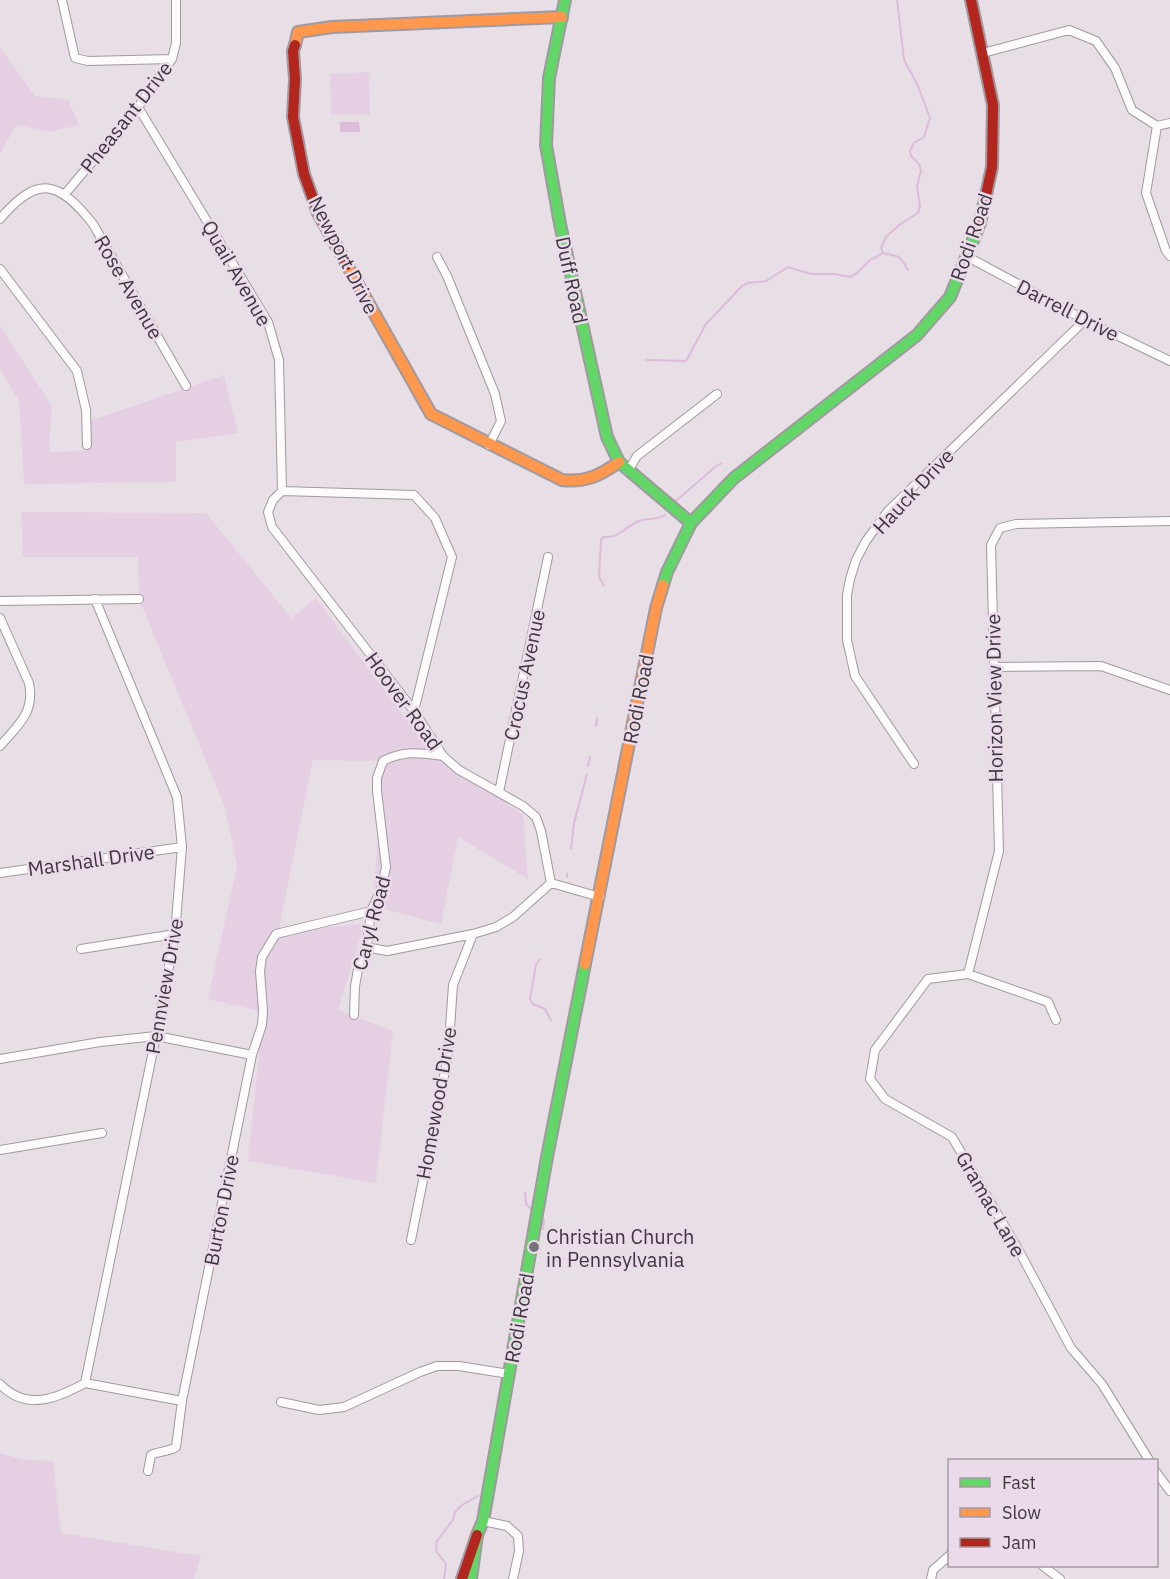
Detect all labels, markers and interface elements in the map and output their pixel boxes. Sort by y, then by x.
street label: Pheasant Drive [74,55,178,179]
street label: Rodi Road [943,190,999,284]
street label: Newport Drive [303,192,385,319]
street label: Quail Avenue [196,215,278,331]
street label: Rose Avenue [88,230,170,344]
street label: Duff Road [550,234,594,326]
street label: Darrell Drive [1012,273,1124,347]
street label: Hauck Drive [866,442,960,540]
street label: Crocus Avenue [497,607,551,743]
street label: Horizon View Drive [979,613,1009,783]
street label: Hoover Road [359,647,449,755]
street label: Rodi Road [616,652,660,746]
street label: Marshall Drive [26,838,156,882]
street label: Caryl Road [345,873,397,973]
street label: Pennview Drive [139,916,189,1056]
street label: Homewood Drive [409,1025,463,1181]
street label: Gramac Lane [950,1146,1032,1262]
street label: Burton Drive [197,1152,245,1268]
place label: Christian Church in Pennsylvania [546,1223,694,1273]
marker: Christian Church in Pennsylvania [527,1240,541,1254]
street label: Rodi Road [498,1271,540,1365]
legend [948,1459,1158,1567]
text: Fast [1002,1471,1036,1494]
text: Slow [1002,1501,1041,1524]
text: Jam [1002,1531,1037,1554]

